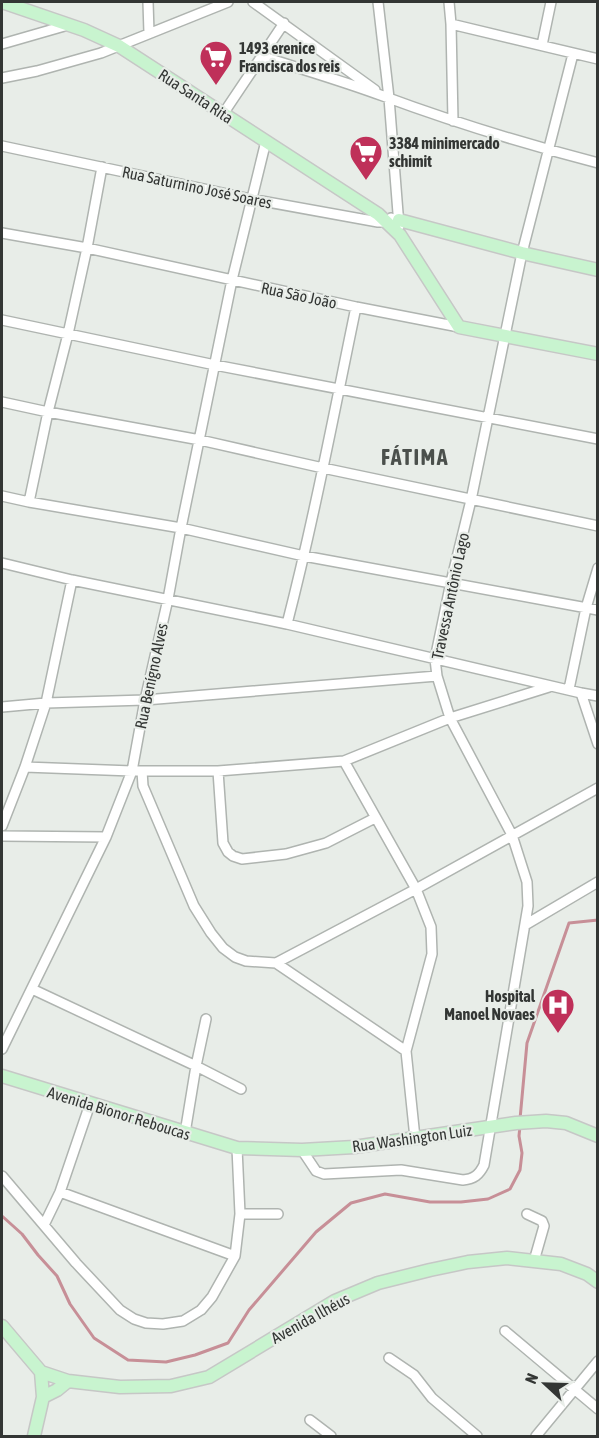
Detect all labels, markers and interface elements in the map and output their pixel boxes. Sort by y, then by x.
supermarket icon: 1493 erenice Francisca dos reis [198,39,234,86]
place label: 1493 erenice Francisca dos reis [239,39,340,75]
street label: Rua Santa Rita [155,65,237,127]
supermarket icon: 3384 minimercado schimit [348,134,384,181]
place label: 3384 minimercado schimit [389,134,500,170]
street label: Rua Saturnino José Soares [121,162,274,212]
street label: Rua São João [260,278,338,312]
district label: FÁTIMA [381,444,449,470]
street label: Travessa Antônio Lago [428,531,473,661]
street label: Rua Benígno Alves [131,621,172,731]
place label: Hospital Manoel Novaes [444,987,536,1023]
hospital icon: Hospital Manoel Novaes [540,987,576,1034]
street label: Avenida Bionor Reboucas [45,1083,193,1143]
street label: Rua Washington Luiz [351,1121,474,1156]
street label: Avenida Ilhéus [268,1289,353,1347]
north arrow [515,1354,575,1414]
text: N [521,1371,541,1386]

